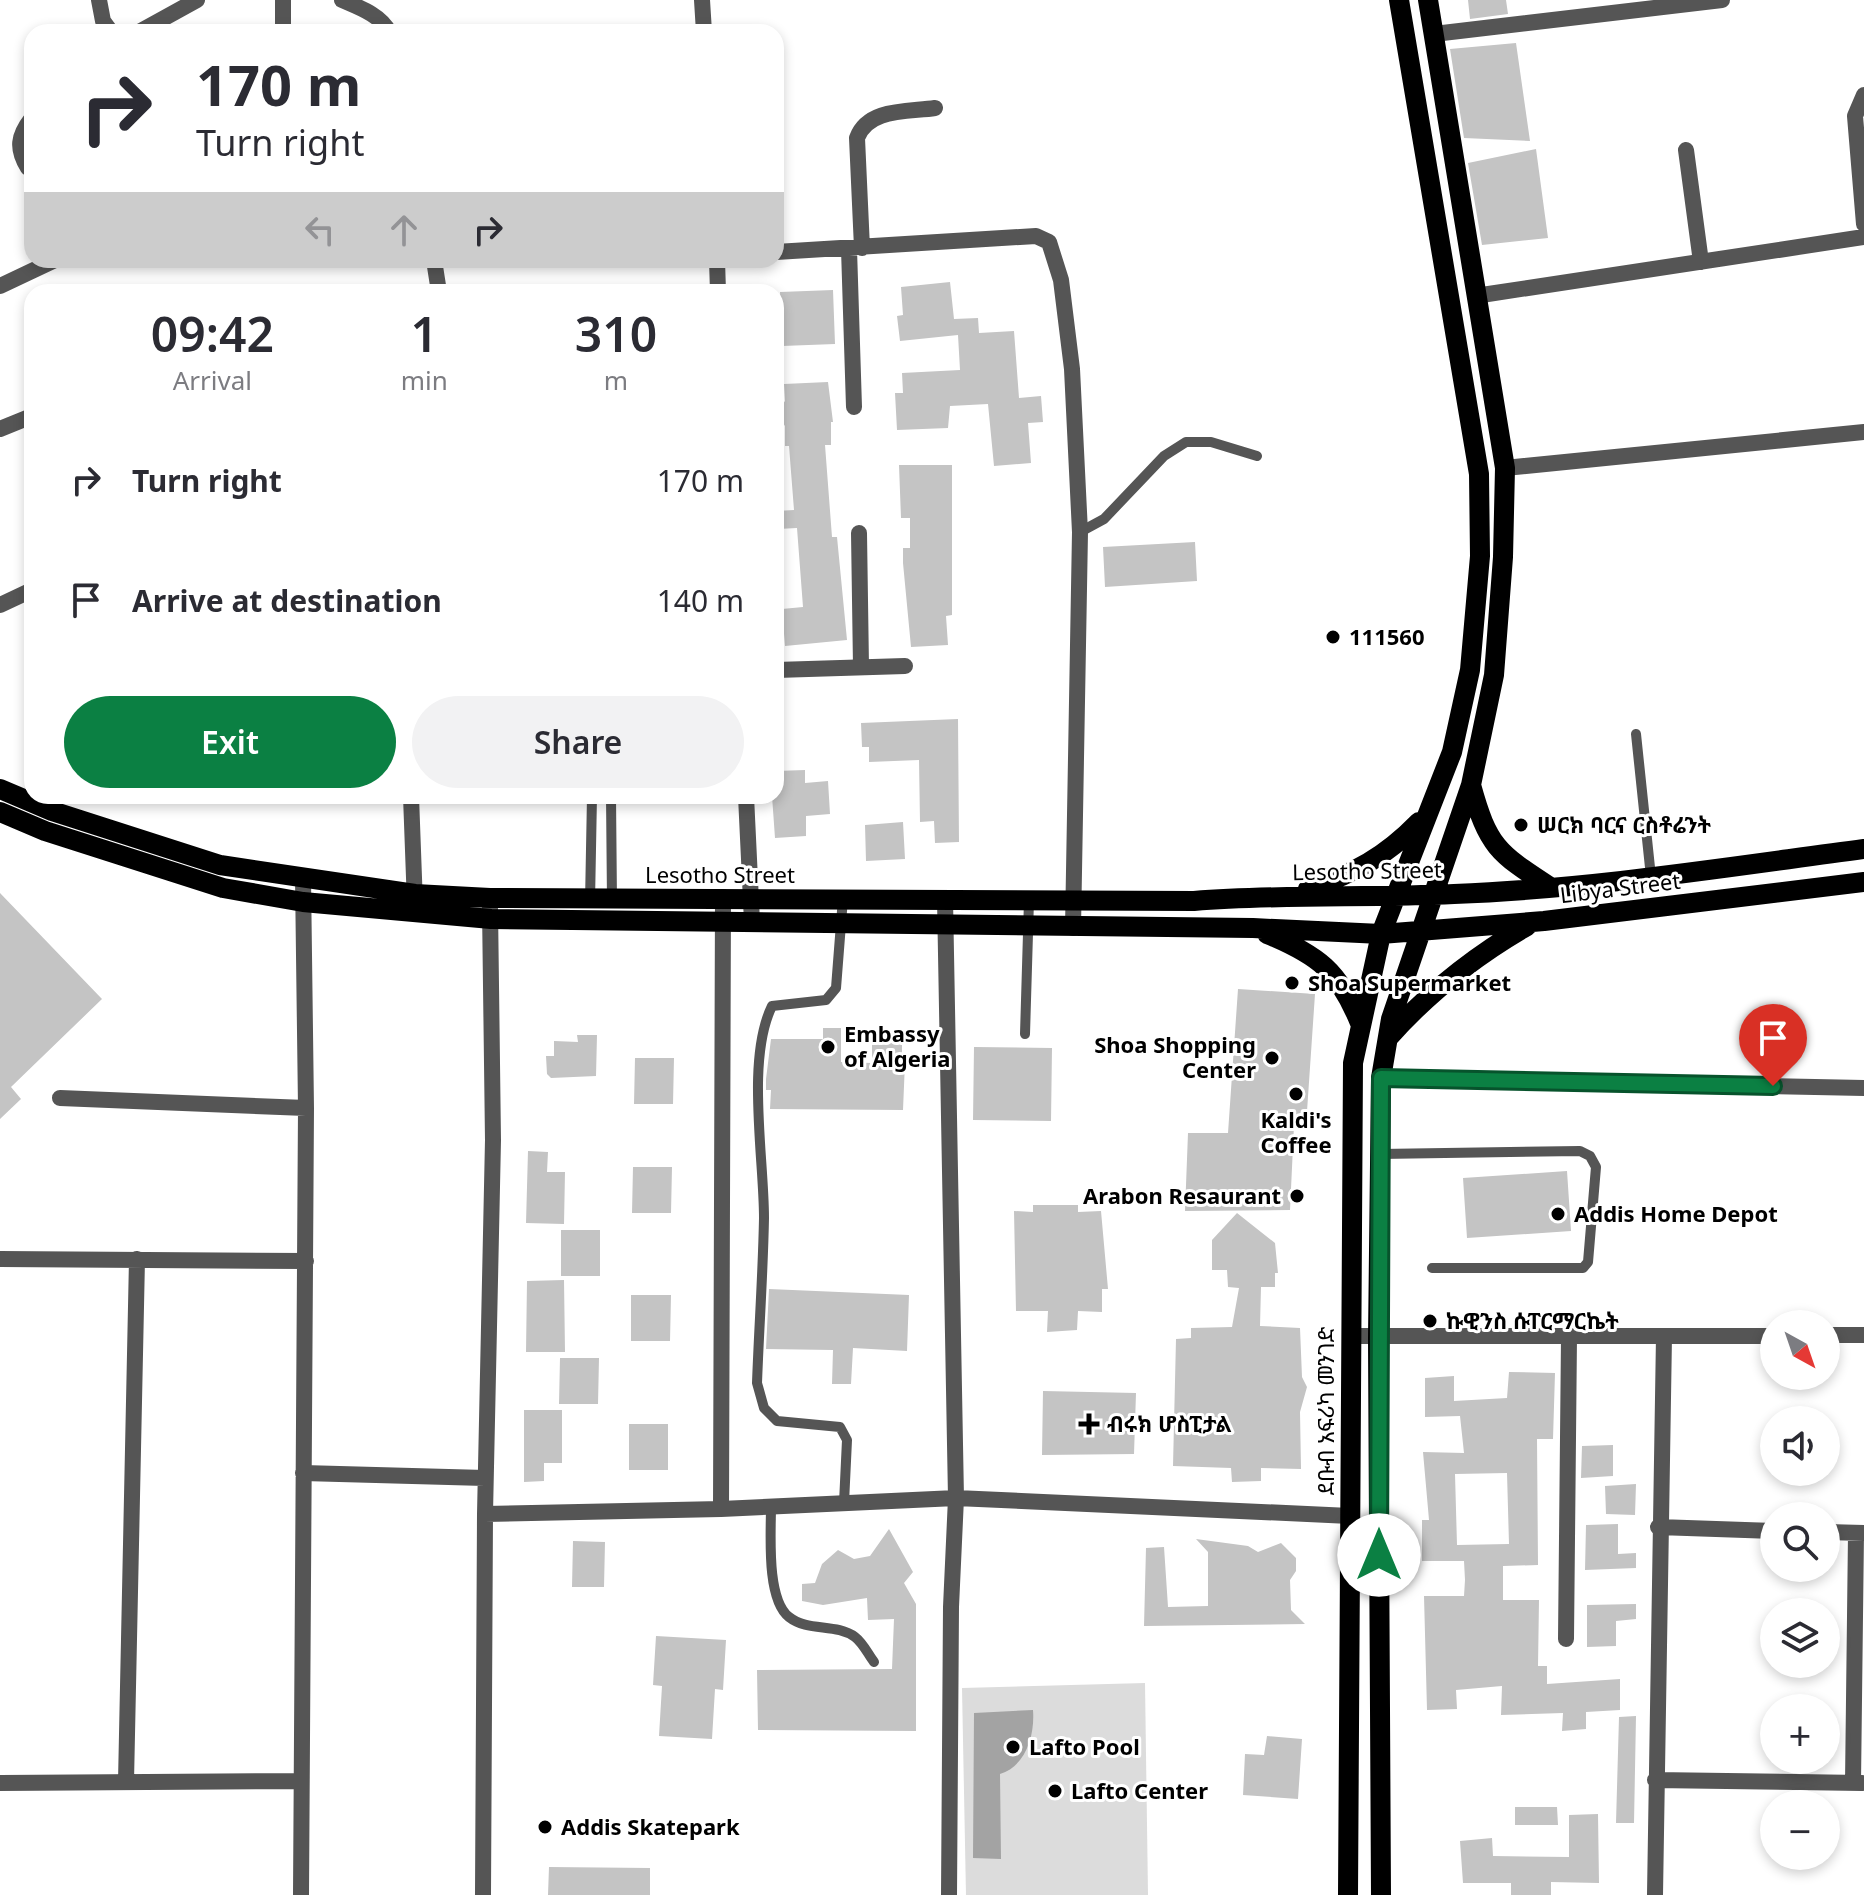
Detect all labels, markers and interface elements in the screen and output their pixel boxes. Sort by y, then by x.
text: 170 m [196,46,361,122]
icon: right [64,56,168,160]
text: Turn right [196,118,364,167]
icon: left [298,208,342,252]
icon: ahead [382,208,426,252]
icon: right [466,208,510,252]
text: 09:42 [151,301,274,366]
text: 1 [411,301,438,366]
text: 310 [575,301,657,366]
text: Arrival [173,362,252,398]
text: min [401,362,448,398]
text: m [604,362,628,398]
icon: right [64,458,108,502]
text: Turn right [132,460,282,501]
text: 170 m [657,460,744,501]
icon: arrive [64,578,108,622]
text: Arrive at destination [132,580,442,621]
text: 140 m [657,580,744,621]
place label: 111560 [1349,621,1425,651]
marker: 111560 [1324,628,1342,646]
button: Exit [64,696,396,788]
button: Share [412,696,744,788]
place label: ሠርክ ባርና ርስቶሬንት [1537,809,1712,839]
marker: ሠርክ ባርና ርስቶሬንት [1512,816,1530,834]
street label: Lesotho Street [1292,854,1442,886]
street label: Lesotho Street [645,859,795,889]
street label: Libya Street [1558,865,1682,909]
place label: Shoa Supermarket [1308,967,1511,997]
marker: Shoa Supermarket [1283,974,1301,992]
pin [1739,1004,1807,1086]
icon: arrive [1751,1016,1795,1060]
place label: Embassy of Algeria [844,1018,950,1073]
place label: Shoa Shopping Center [1094,1029,1256,1084]
marker: Embassy of Algeria [819,1038,837,1056]
marker: Shoa Shopping Center [1263,1049,1281,1067]
marker: Kaldi's Coffee [1287,1085,1305,1103]
place label: Kaldi's Coffee [1260,1104,1332,1159]
place label: Arabon Resaurant [1083,1180,1281,1210]
marker: Arabon Resaurant [1288,1187,1306,1205]
place label: Addis Home Depot [1574,1198,1778,1228]
marker: Addis Home Depot [1549,1205,1567,1223]
place label: ኩዊንስ ሱፐርማርኬት [1446,1305,1619,1335]
north arrow [1760,1310,1840,1390]
map controls [1760,1310,1840,1870]
marker: ኩዊንስ ሱፐርማርኬት [1421,1312,1439,1330]
street label: ደቡብ አፍሪካ መንገድ [1310,1326,1340,1495]
button: sound [1760,1406,1840,1486]
place label: ብሩክ ሆስፒታል [1107,1408,1232,1438]
marker: ብሩክ ሆስፒታል [1078,1413,1100,1435]
button: search [1760,1502,1840,1582]
position arrow [1337,1513,1421,1597]
button: layers [1760,1598,1840,1678]
button: + [1760,1694,1840,1774]
place label: Lafto Pool [1029,1731,1140,1761]
marker: Lafto Pool [1004,1738,1022,1756]
place label: Lafto Center [1071,1775,1208,1805]
marker: Lafto Center [1046,1782,1064,1800]
button: − [1760,1790,1840,1870]
place label: Addis Skatepark [561,1811,740,1841]
marker: Addis Skatepark [536,1818,554,1836]

